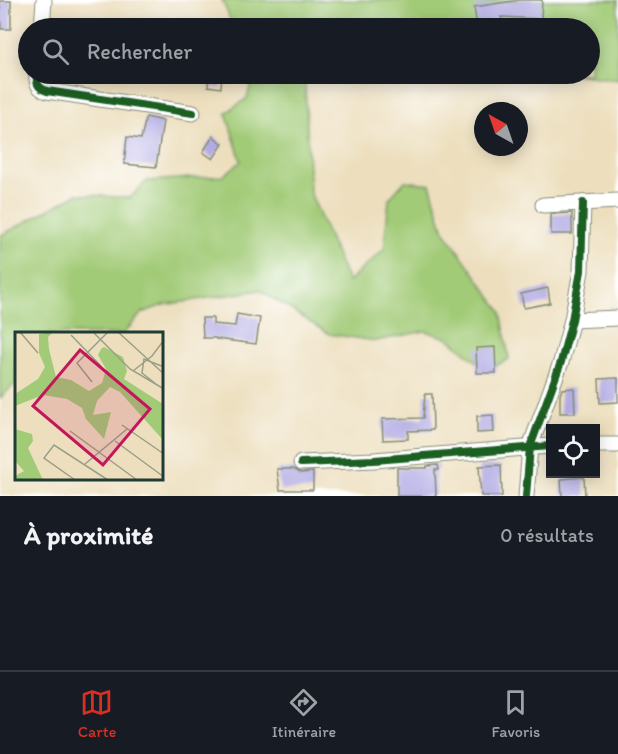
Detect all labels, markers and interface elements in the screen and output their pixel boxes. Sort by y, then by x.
search box [18,18,600,84]
icon: search [39,35,72,68]
text: Rechercher [87,38,192,65]
north arrow [474,102,528,156]
inset map [15,332,164,481]
map controls [546,424,600,478]
button: locate [546,424,600,478]
text: À proximité [24,519,153,551]
text: 0 résultats [500,523,594,547]
tab: Carte [78,686,116,741]
tab: Itinéraire [272,686,336,741]
tab: Favoris [492,686,540,741]

